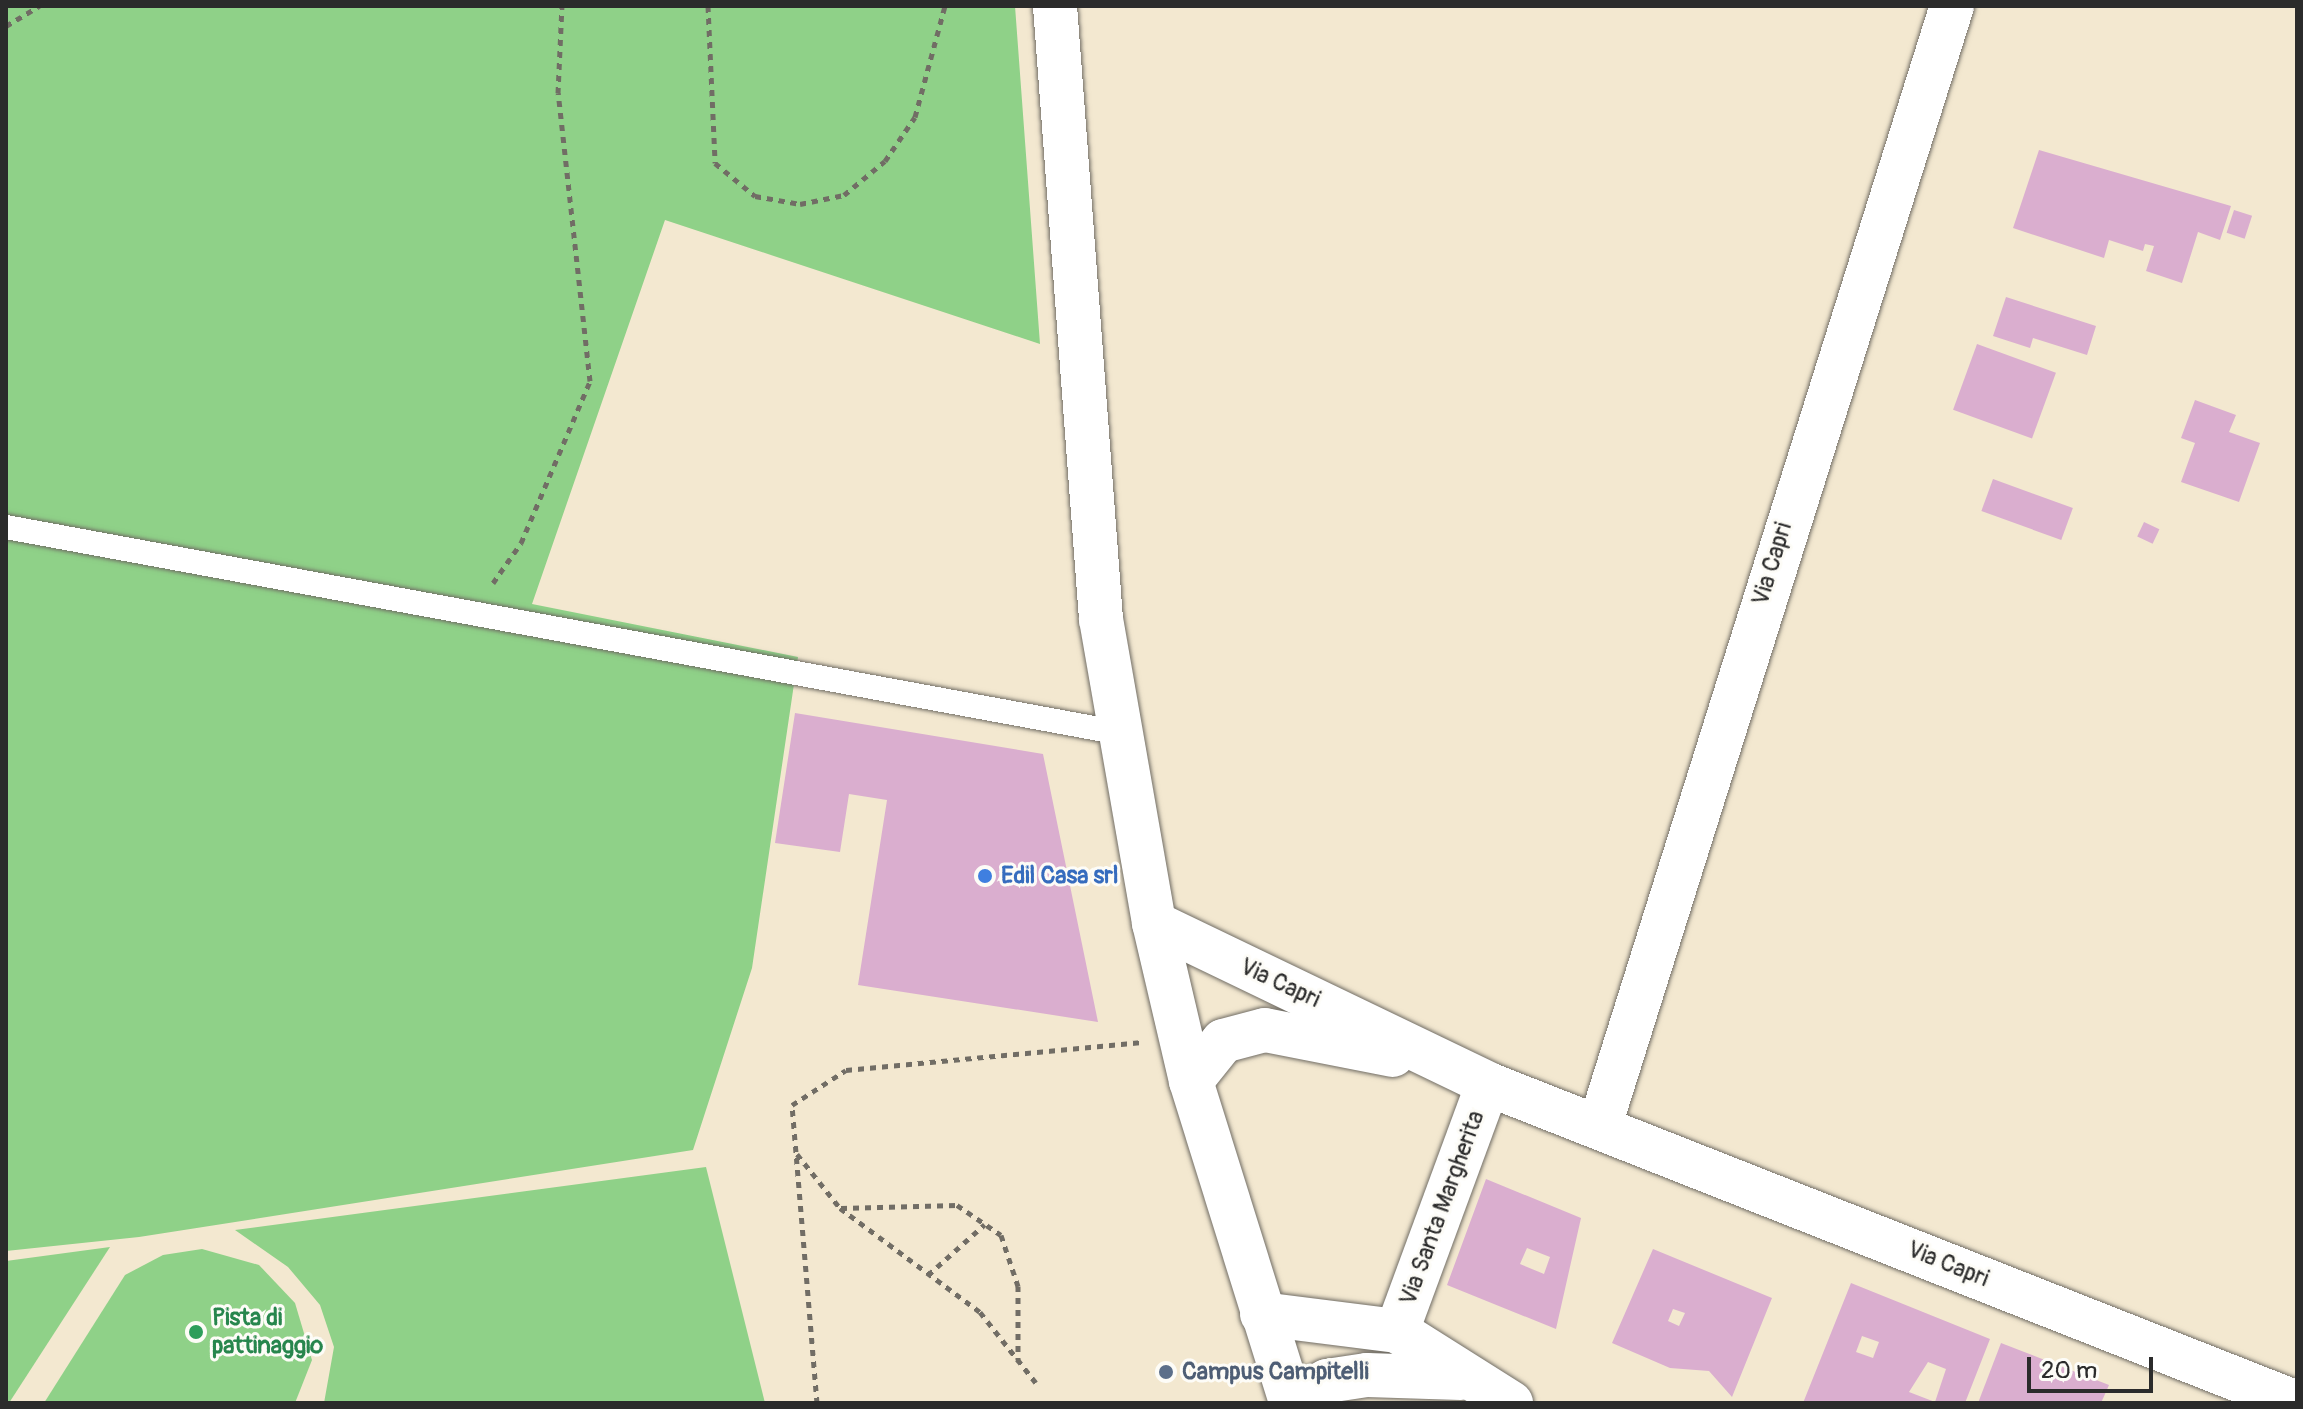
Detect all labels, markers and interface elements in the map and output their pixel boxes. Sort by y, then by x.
street label: Via Capri [1746,519,1798,609]
place label: Edil Casa srl [1001,862,1119,890]
marker: Edil Casa srl [976,867,994,885]
street label: Via Capri [1235,952,1325,1014]
street label: Via Santa Margherita [1393,1107,1491,1309]
street label: Via Capri [1903,1235,1993,1293]
place label: Pista di pattinaggio [212,1304,323,1360]
marker: Pista di pattinaggio [187,1323,205,1341]
scale bar [2031,1341,2157,1391]
text: 20 m [2041,1356,2097,1385]
place label: Campus Campitelli [1182,1358,1369,1386]
marker: Campus Campitelli [1157,1363,1175,1381]

